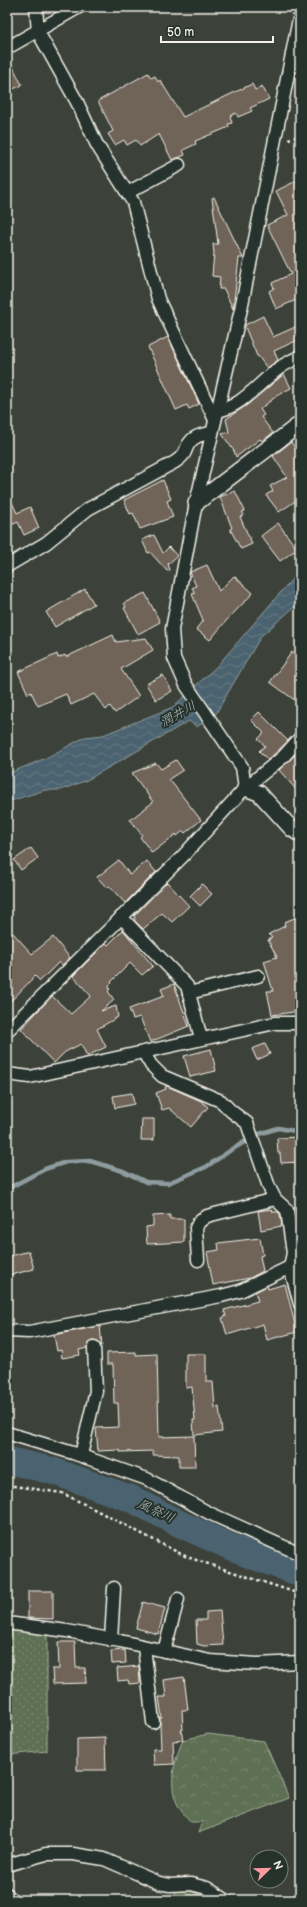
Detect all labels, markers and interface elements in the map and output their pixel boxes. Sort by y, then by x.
scale bar [161,18,273,44]
text: 50 m [167,25,194,40]
water label: 潤井川 [157,698,199,730]
water label: 風祭川 [135,1496,177,1526]
north arrow [249,1849,289,1889]
text: N [270,1859,285,1872]

